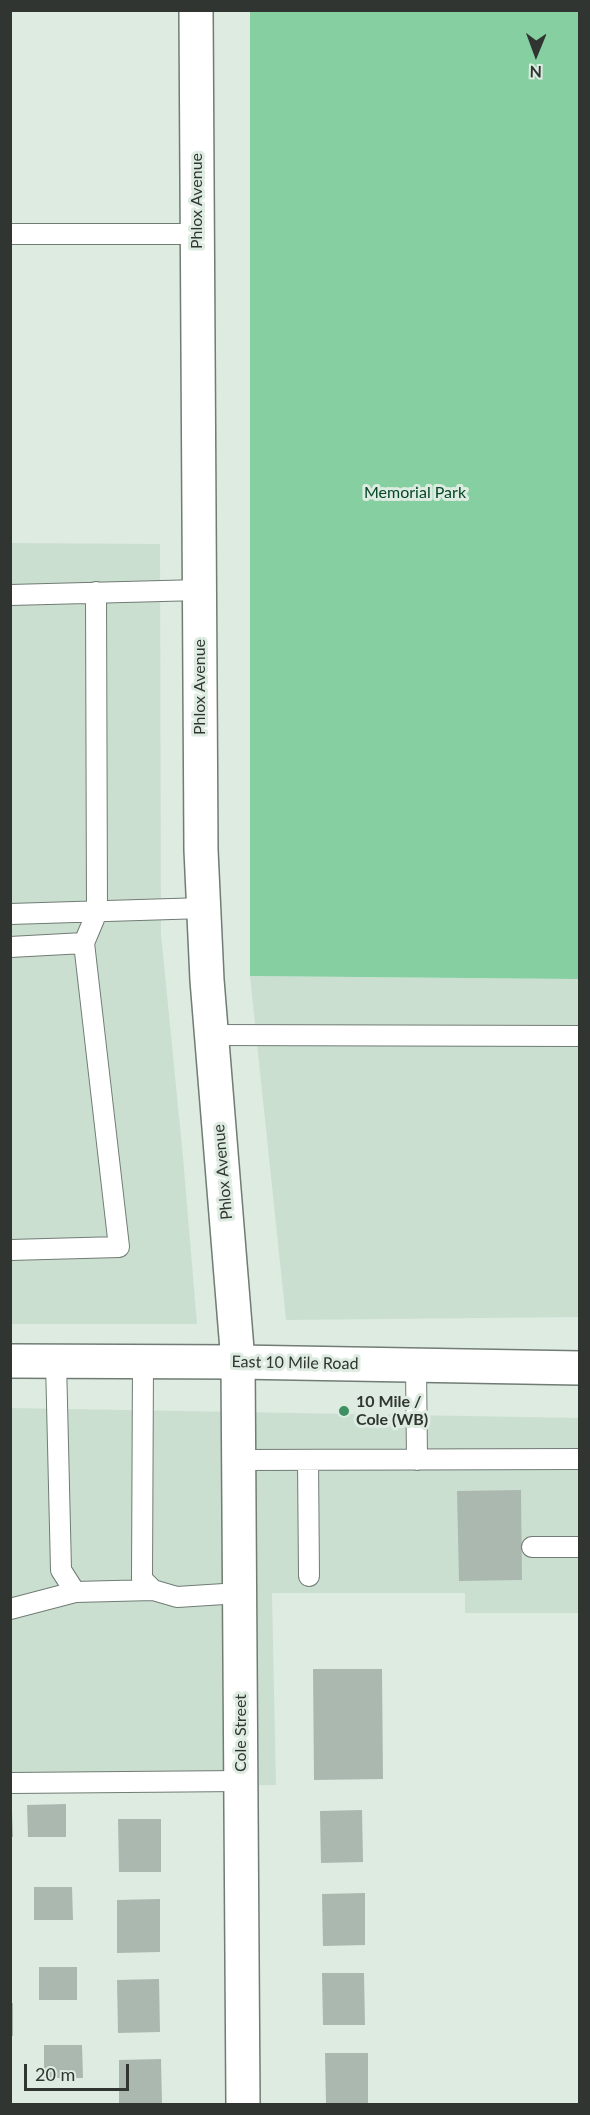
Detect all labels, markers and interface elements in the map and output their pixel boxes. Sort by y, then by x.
north arrow [506,24,566,84]
text: N [529,63,542,82]
street label: Phlox Avenue [187,153,207,249]
park label: Memorial Park [364,483,466,503]
street label: Phlox Avenue [190,639,210,735]
street label: Phlox Avenue [209,1123,237,1221]
street label: East 10 Mile Road [231,1352,359,1374]
place label: 10 Mile / Cole (WB) [356,1392,428,1430]
marker: 10 Mile / Cole (WB) [337,1404,351,1418]
street label: Cole Street [231,1694,251,1772]
scale bar [27,2052,132,2090]
text: 20 m [35,2063,75,2085]

